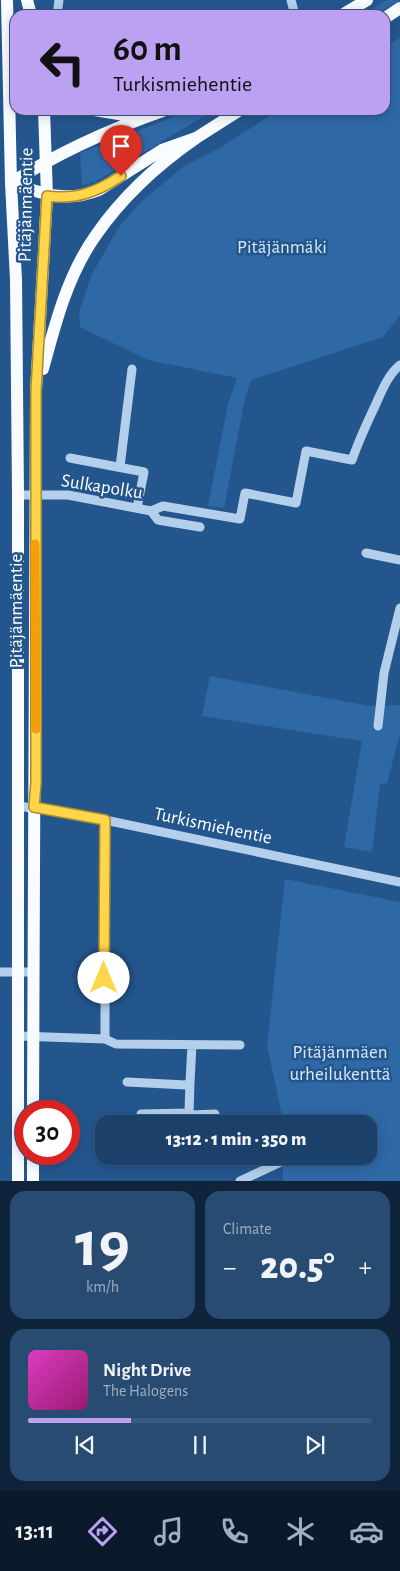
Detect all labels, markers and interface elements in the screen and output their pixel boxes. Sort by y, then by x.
icon: left [30,30,95,95]
text: 60 m [113,32,182,67]
text: Turkismiehentie [113,73,252,95]
pin [100,125,142,176]
icon: arrive [107,132,135,160]
street label: Pitäjänmäentie [16,148,36,262]
park label: Pitäjänmäki [237,238,327,257]
street label: Sulkapolku [60,471,145,503]
street label: Pitäjänmäentie [7,554,26,668]
street label: Turkismiehentie [152,804,274,848]
position arrow [77,951,129,1003]
park label: Pitäjänmäen urheilukenttä [289,1043,391,1084]
speed limit sign: 30 [15,1100,80,1165]
text: 13:12 · 1 min · 350 m [166,1130,306,1149]
text: 19 [75,1213,130,1278]
text: Climate [223,1221,272,1237]
text: 20.5° [260,1248,335,1286]
text: − [223,1254,236,1282]
text: + [359,1254,372,1282]
text: km/h [86,1279,119,1295]
text: Night Drive [103,1361,191,1380]
text: The Halogens [103,1383,188,1399]
icon: previous [71,1431,99,1459]
icon: pause [186,1431,214,1459]
icon: next [301,1431,329,1459]
icon: directions [85,1514,120,1549]
icon: music [151,1514,186,1549]
icon: phone [217,1514,252,1549]
icon: climate [283,1514,318,1549]
icon: car [349,1514,384,1549]
text: 13:11 [16,1520,54,1542]

